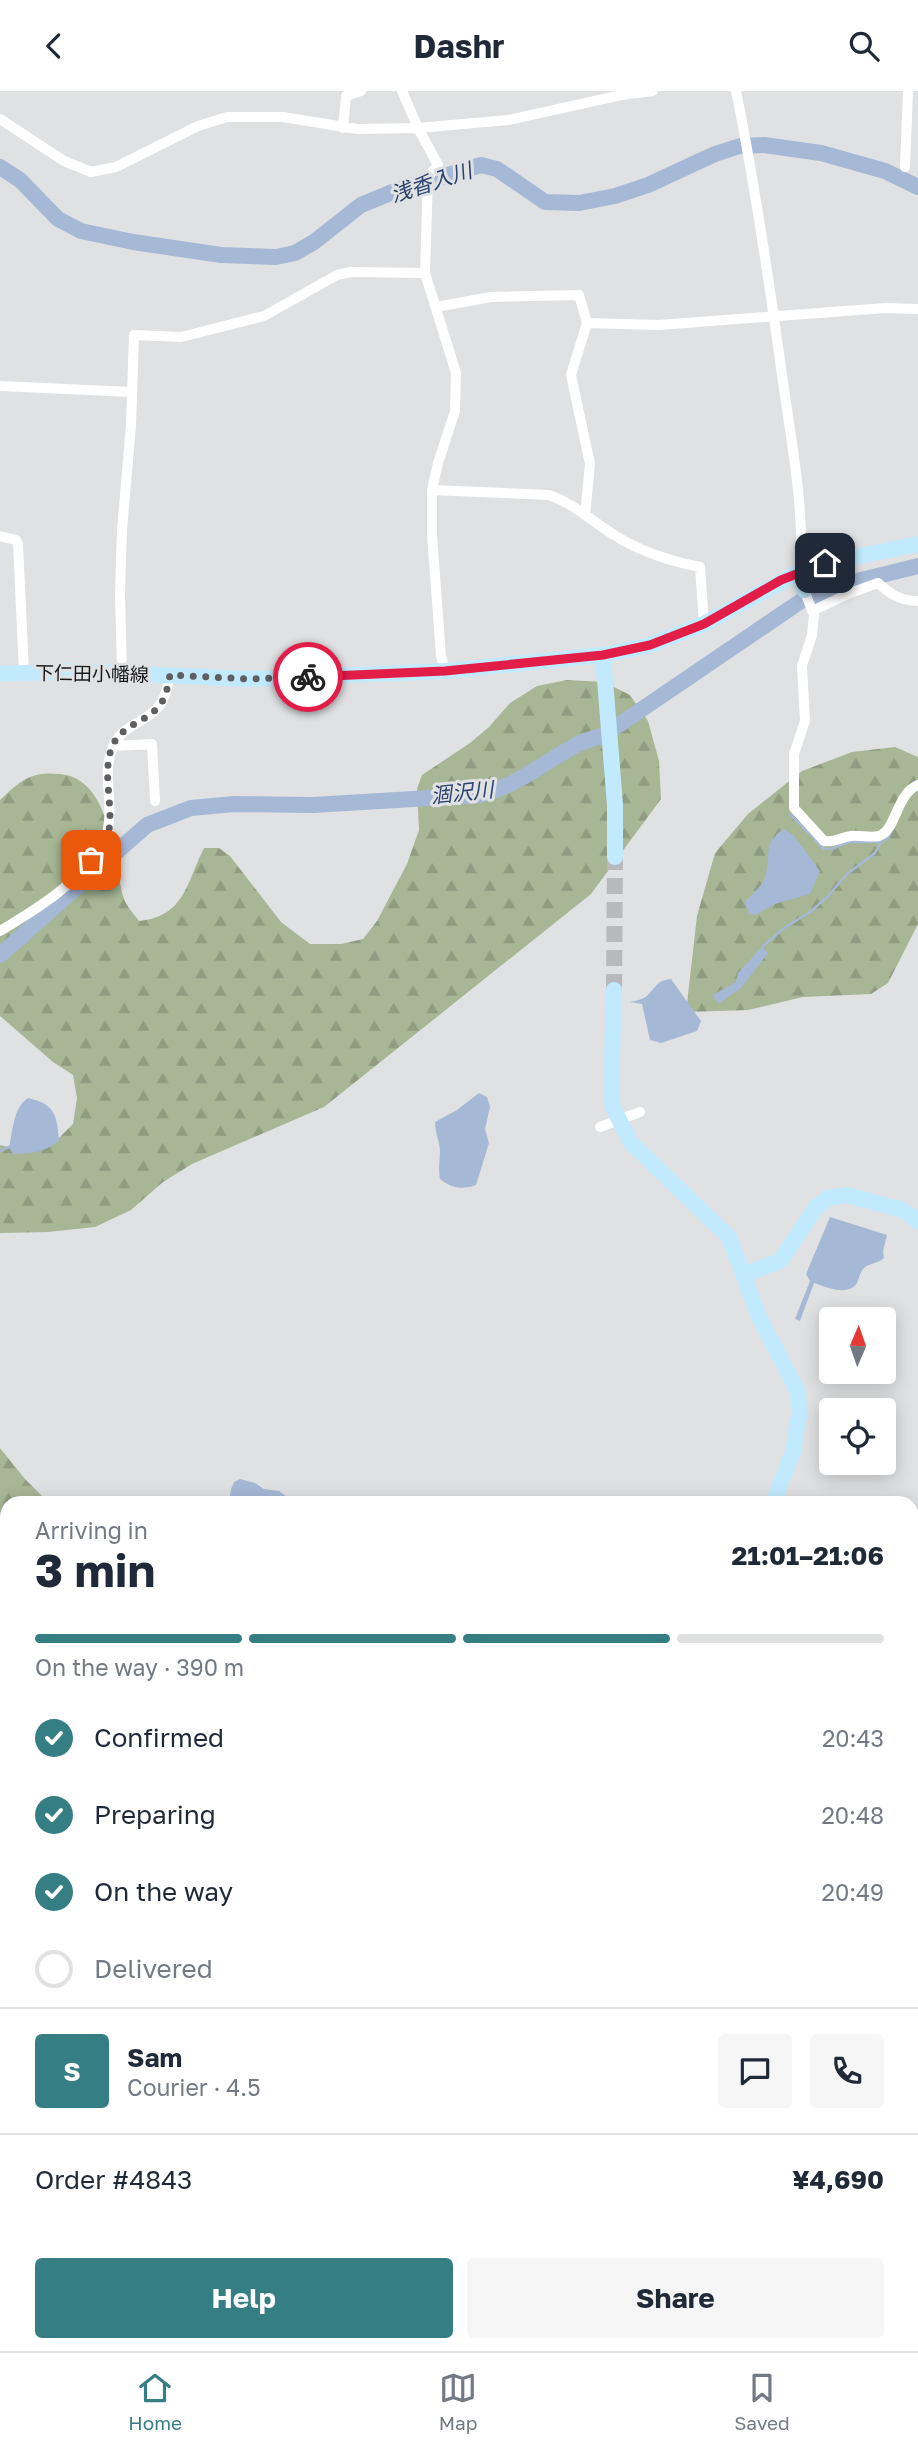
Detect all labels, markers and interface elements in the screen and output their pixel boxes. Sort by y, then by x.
icon: back [35,27,73,65]
text: Dashr [413,27,505,65]
icon: search [845,27,883,65]
water label: 浅香入川 [387,156,477,207]
pin [795,533,855,593]
icon: home [806,544,844,582]
courier [273,642,343,712]
icon: bike [289,658,327,696]
street label: 下仁田小幡線 [35,661,149,685]
water label: 涸沢川 [429,776,497,808]
pin [61,830,121,890]
icon: bag [72,841,110,879]
north arrow [819,1307,896,1384]
map controls [819,1307,896,1475]
button: locate [819,1398,896,1475]
text: Arriving in [35,1516,148,1544]
text: 21:01–21:06 [731,1540,884,1571]
text: 3 min [35,1542,155,1597]
text: On the way · 390 m [35,1653,244,1681]
icon: check [35,1719,73,1757]
text: Confirmed [94,1722,224,1753]
text: 20:43 [822,1724,884,1752]
icon: check [35,1796,73,1834]
text: Preparing [94,1799,216,1830]
text: 20:48 [821,1801,884,1829]
icon: check [35,1873,73,1911]
text: On the way [94,1876,233,1907]
text: 20:49 [822,1878,884,1906]
text: Delivered [94,1953,213,1984]
button: chat [718,2034,792,2108]
button: phone [810,2034,884,2108]
text: Sam [127,2042,182,2073]
text: S [63,2056,81,2087]
text: Courier · 4.5 [127,2073,260,2101]
text: Order #4843 [35,2164,192,2195]
text: ¥4,690 [792,2164,884,2195]
button: Help [35,2258,453,2338]
button: Share [467,2258,884,2338]
tab: Home [128,2369,182,2434]
tab: Map [439,2369,477,2434]
tab: Saved [734,2369,790,2434]

